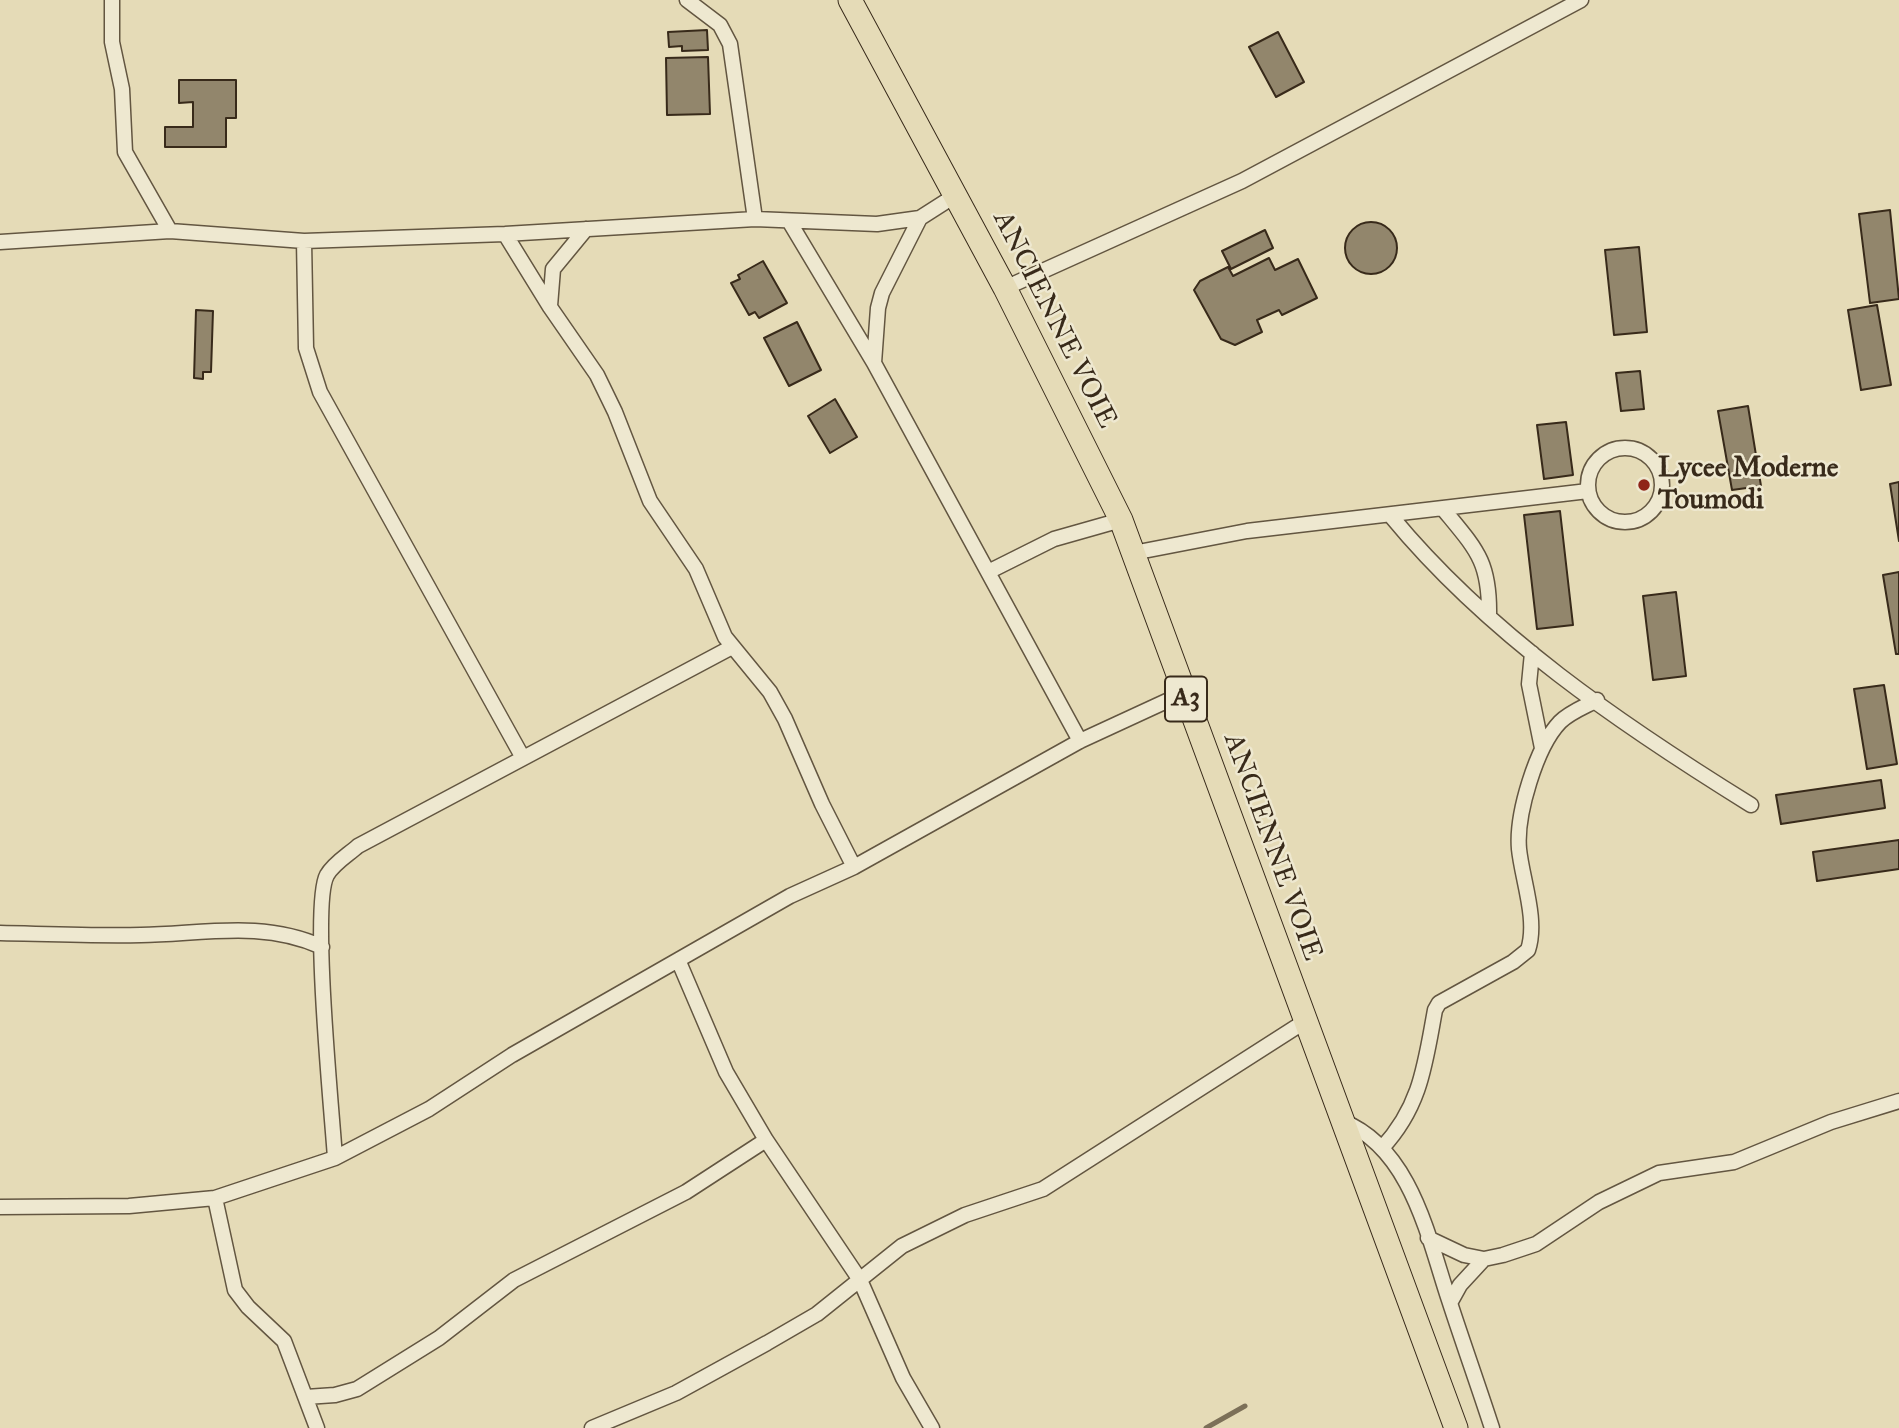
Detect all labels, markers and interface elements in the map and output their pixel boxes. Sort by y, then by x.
street label: ANCIENNE VOIE [985,206,1123,434]
place label: Lycee Moderne Toumodi [1658,452,1838,518]
marker: Lycee Moderne Toumodi [1636,477,1652,493]
road number: A3 [1165,677,1207,722]
street label: ANCIENNE VOIE [1215,729,1329,965]

